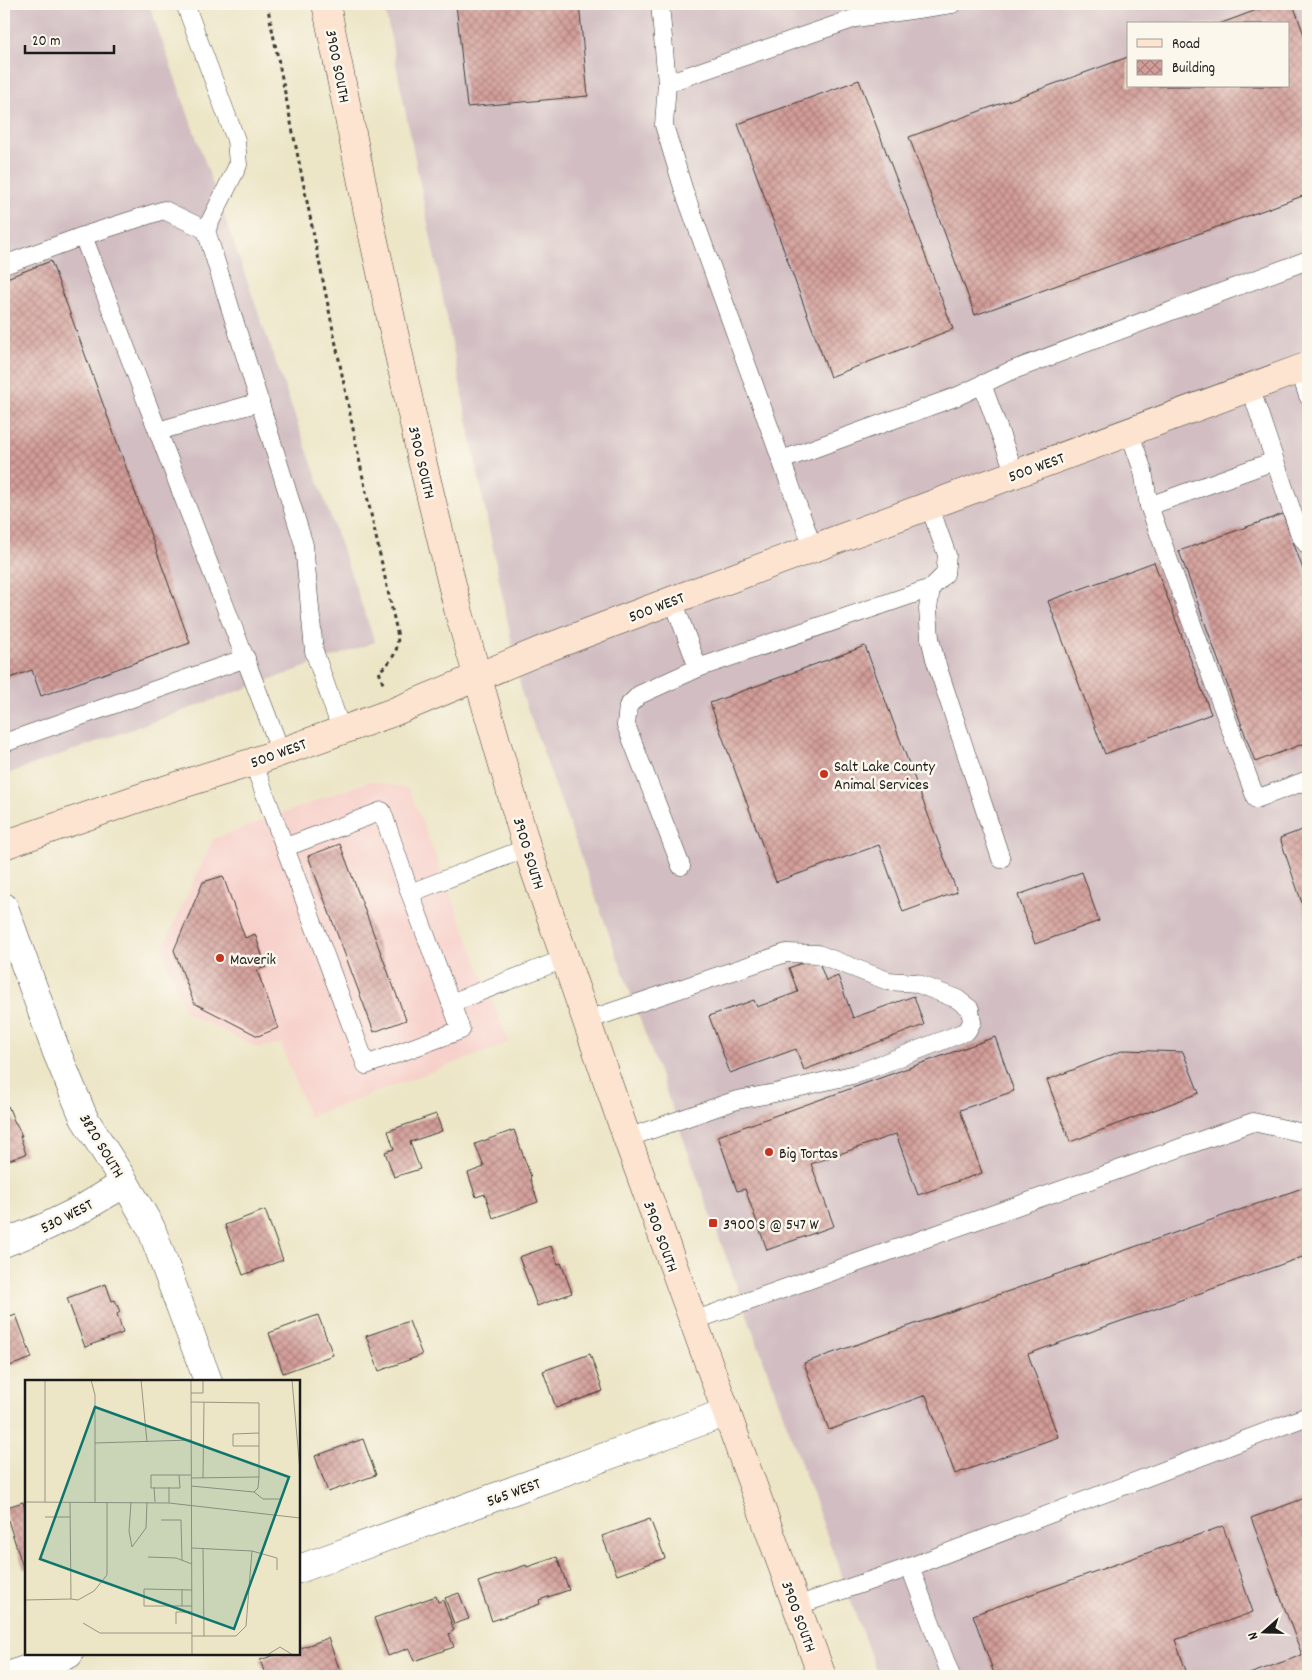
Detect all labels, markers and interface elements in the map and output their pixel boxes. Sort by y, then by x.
scale bar [25,22,114,54]
legend [1127,22,1290,88]
street label: 3900 SOUTH [318,28,355,105]
text: 20 m [32,31,60,53]
text: Road [1172,34,1200,56]
text: Building [1172,58,1215,80]
street label: 3900 SOUTH [401,424,440,501]
street label: 500 WEST [1005,447,1069,489]
street label: 500 WEST [626,587,689,630]
street label: 500 WEST [247,733,311,775]
place label: Salt Lake County Animal Services [834,756,935,797]
marker: Salt Lake County Animal Services [818,768,830,780]
street label: 3900 SOUTH [506,815,549,893]
place label: Maverik [230,949,276,972]
marker: Maverik [214,952,226,964]
street label: 3820 SOUTH [73,1110,129,1183]
place label: Big Tortas [779,1143,839,1166]
marker: Big Tortas [763,1146,775,1158]
street label: 530 WEST [37,1194,98,1240]
street label: 3900 SOUTH [636,1198,683,1276]
place label: 3900 S @ 547 W [723,1214,820,1237]
marker: 3900 S @ 547 W [707,1217,719,1229]
inset map [25,1380,300,1655]
street label: 565 WEST [484,1473,545,1514]
street label: 3900 SOUTH [774,1578,821,1656]
north arrow [1240,1608,1290,1658]
text: N [1243,1629,1264,1642]

